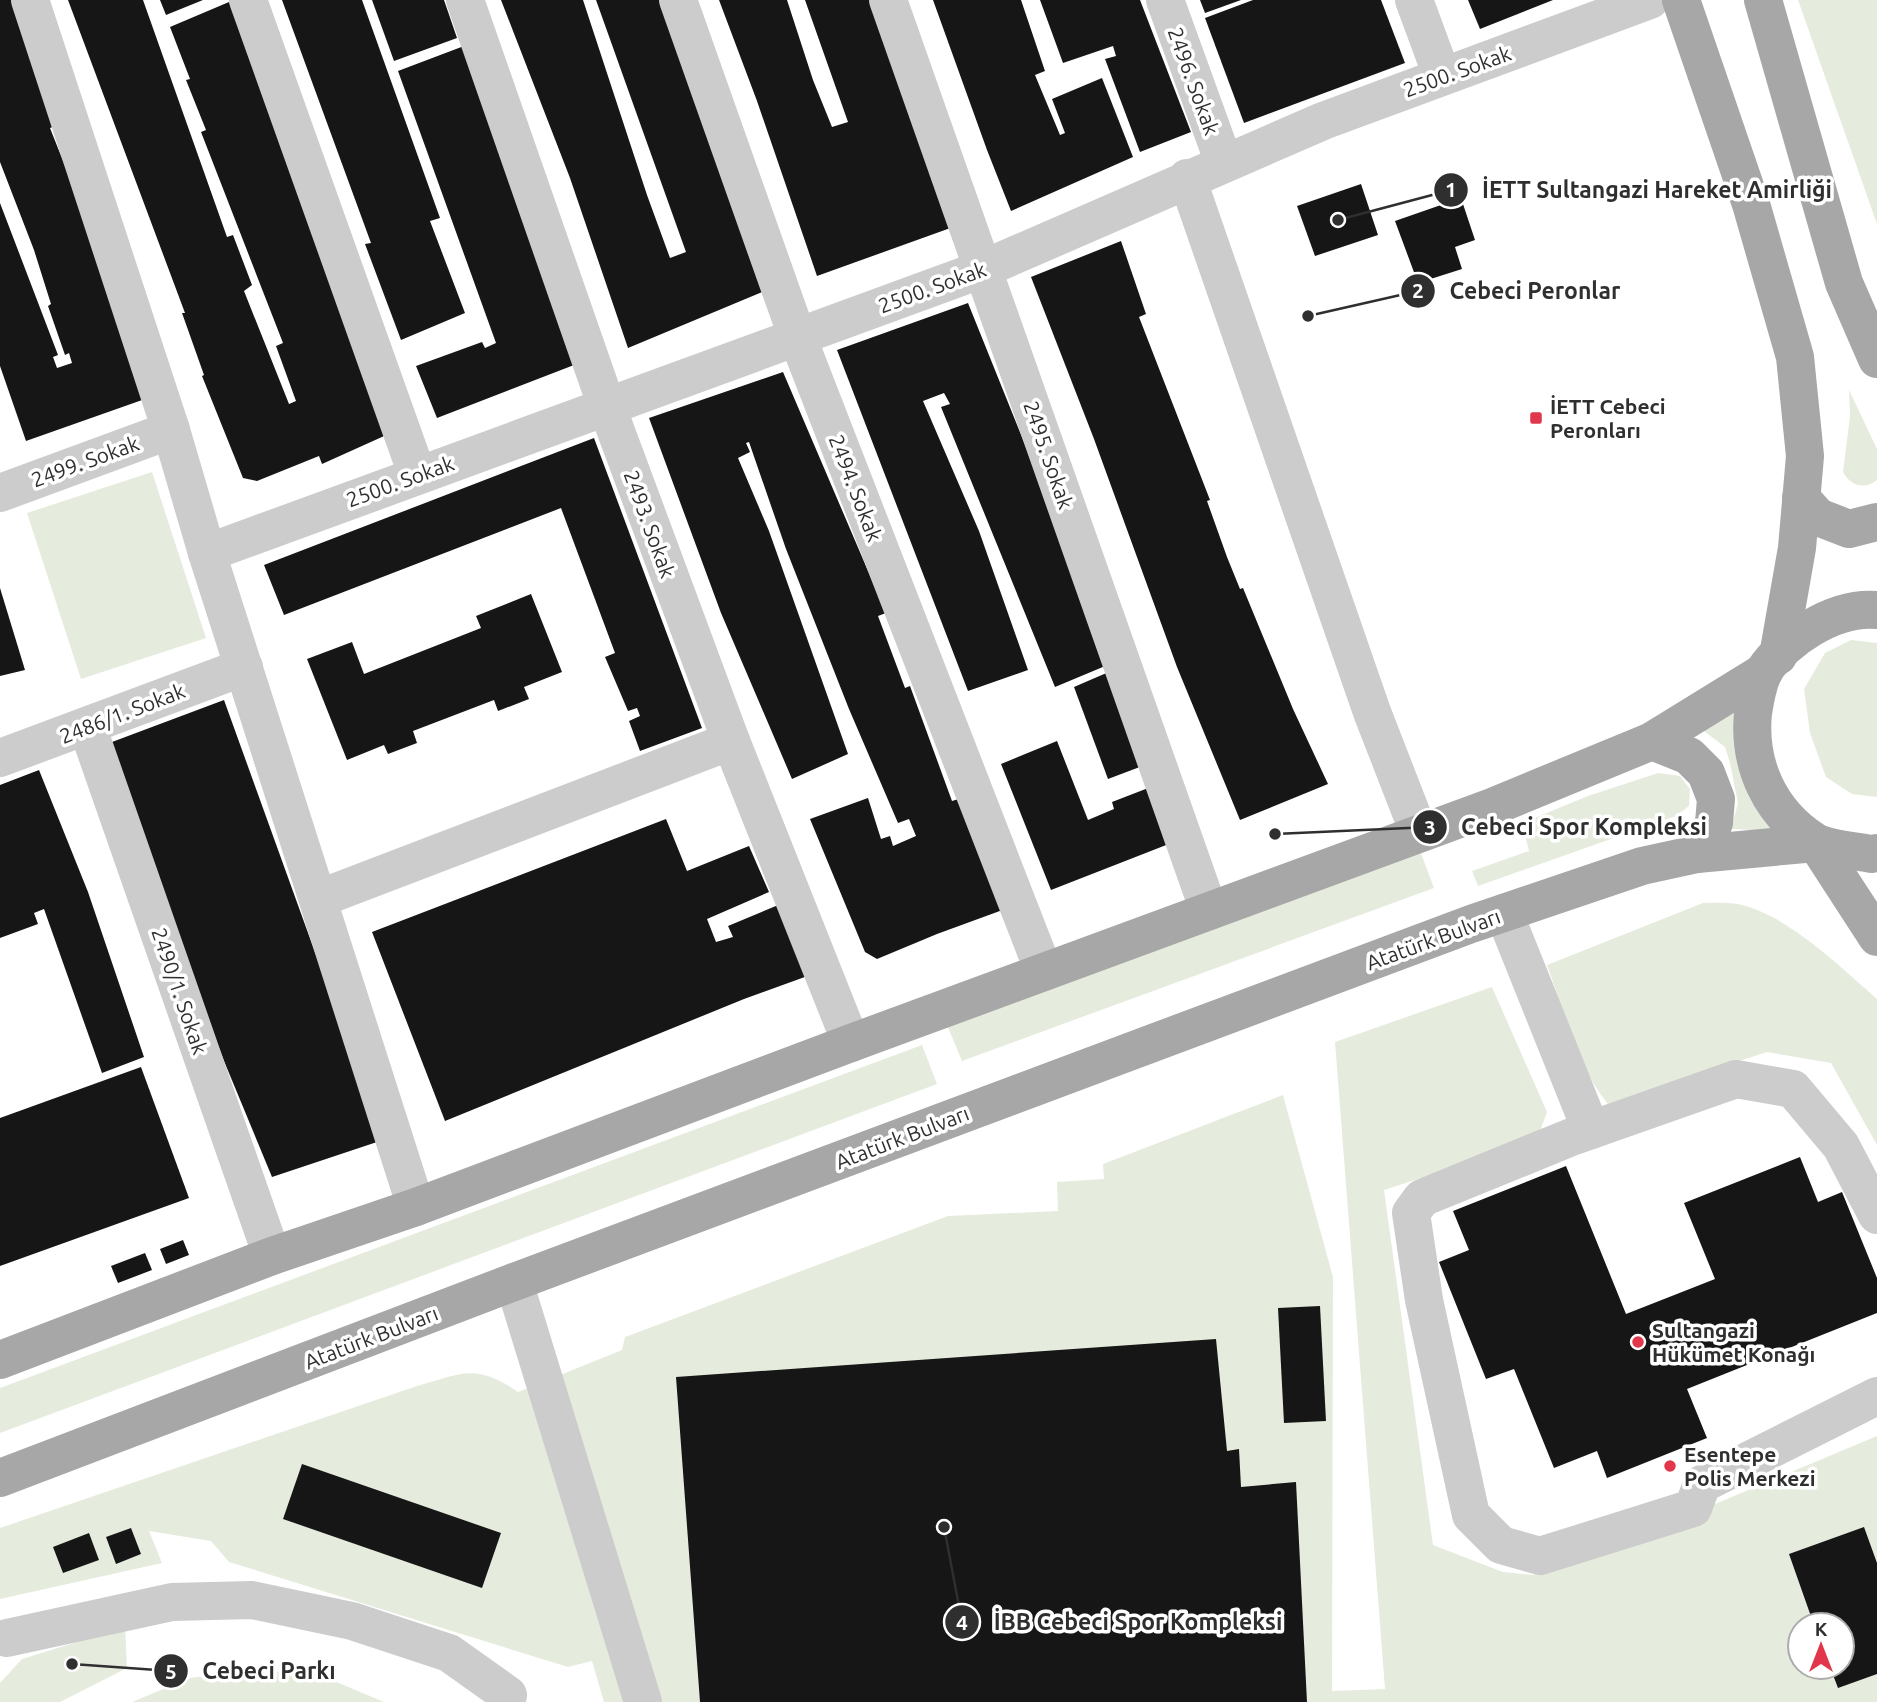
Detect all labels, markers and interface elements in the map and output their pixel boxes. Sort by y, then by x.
street label: 2496. Sokak [1163,24,1225,138]
street label: 2500. Sokak [1400,40,1514,102]
callout: İETT Sultangazi Hareket Amirliği [1433,168,1846,212]
text: İETT Sultangazi Hareket Amirliği [1482,176,1832,202]
text: 1 [1445,177,1457,201]
street label: 2500. Sokak [875,256,989,318]
callout: Cebeci Peronlar [1400,269,1634,313]
text: 2 [1412,278,1424,302]
text: Cebeci Peronlar [1449,278,1621,303]
place label: İETT Cebeci Peronları [1550,394,1666,442]
street label: 2495. Sokak [1019,398,1079,513]
marker: İETT Cebeci Peronları [1528,410,1544,426]
street label: 2499. Sokak [28,430,142,492]
street label: 2494. Sokak [825,431,888,545]
street label: 2500. Sokak [343,450,457,512]
street label: 2493. Sokak [619,467,681,581]
street label: 2486/1. Sokak [56,678,188,748]
callout: Cebeci Spor Kompleksi [1412,805,1721,849]
text: Cebeci Spor Kompleksi [1461,814,1707,839]
text: 3 [1424,815,1436,839]
street label: Atatürk Bulvarı [1363,904,1503,974]
street label: 2490/1. Sokak [147,925,213,1058]
street label: Atatürk Bulvarı [832,1101,972,1173]
street label: Atatürk Bulvarı [301,1301,441,1373]
place label: Sultangazi Hükümet Konağı [1652,1318,1815,1366]
marker: Sultangazi Hükümet Konağı [1630,1334,1646,1350]
place label: Esentepe Polis Merkezi [1684,1442,1816,1490]
marker: Esentepe Polis Merkezi [1662,1458,1678,1474]
callout: İBB Cebeci Spor Kompleksi [945,1600,1297,1644]
text: İBB Cebeci Spor Kompleksi [994,1608,1282,1634]
text: 4 [956,1610,968,1634]
north arrow [1786,1611,1856,1681]
text: K [1815,1618,1828,1640]
callout: Cebeci Parkı [154,1649,350,1693]
text: Cebeci Parkı [202,1658,336,1683]
text: 5 [165,1659,177,1683]

